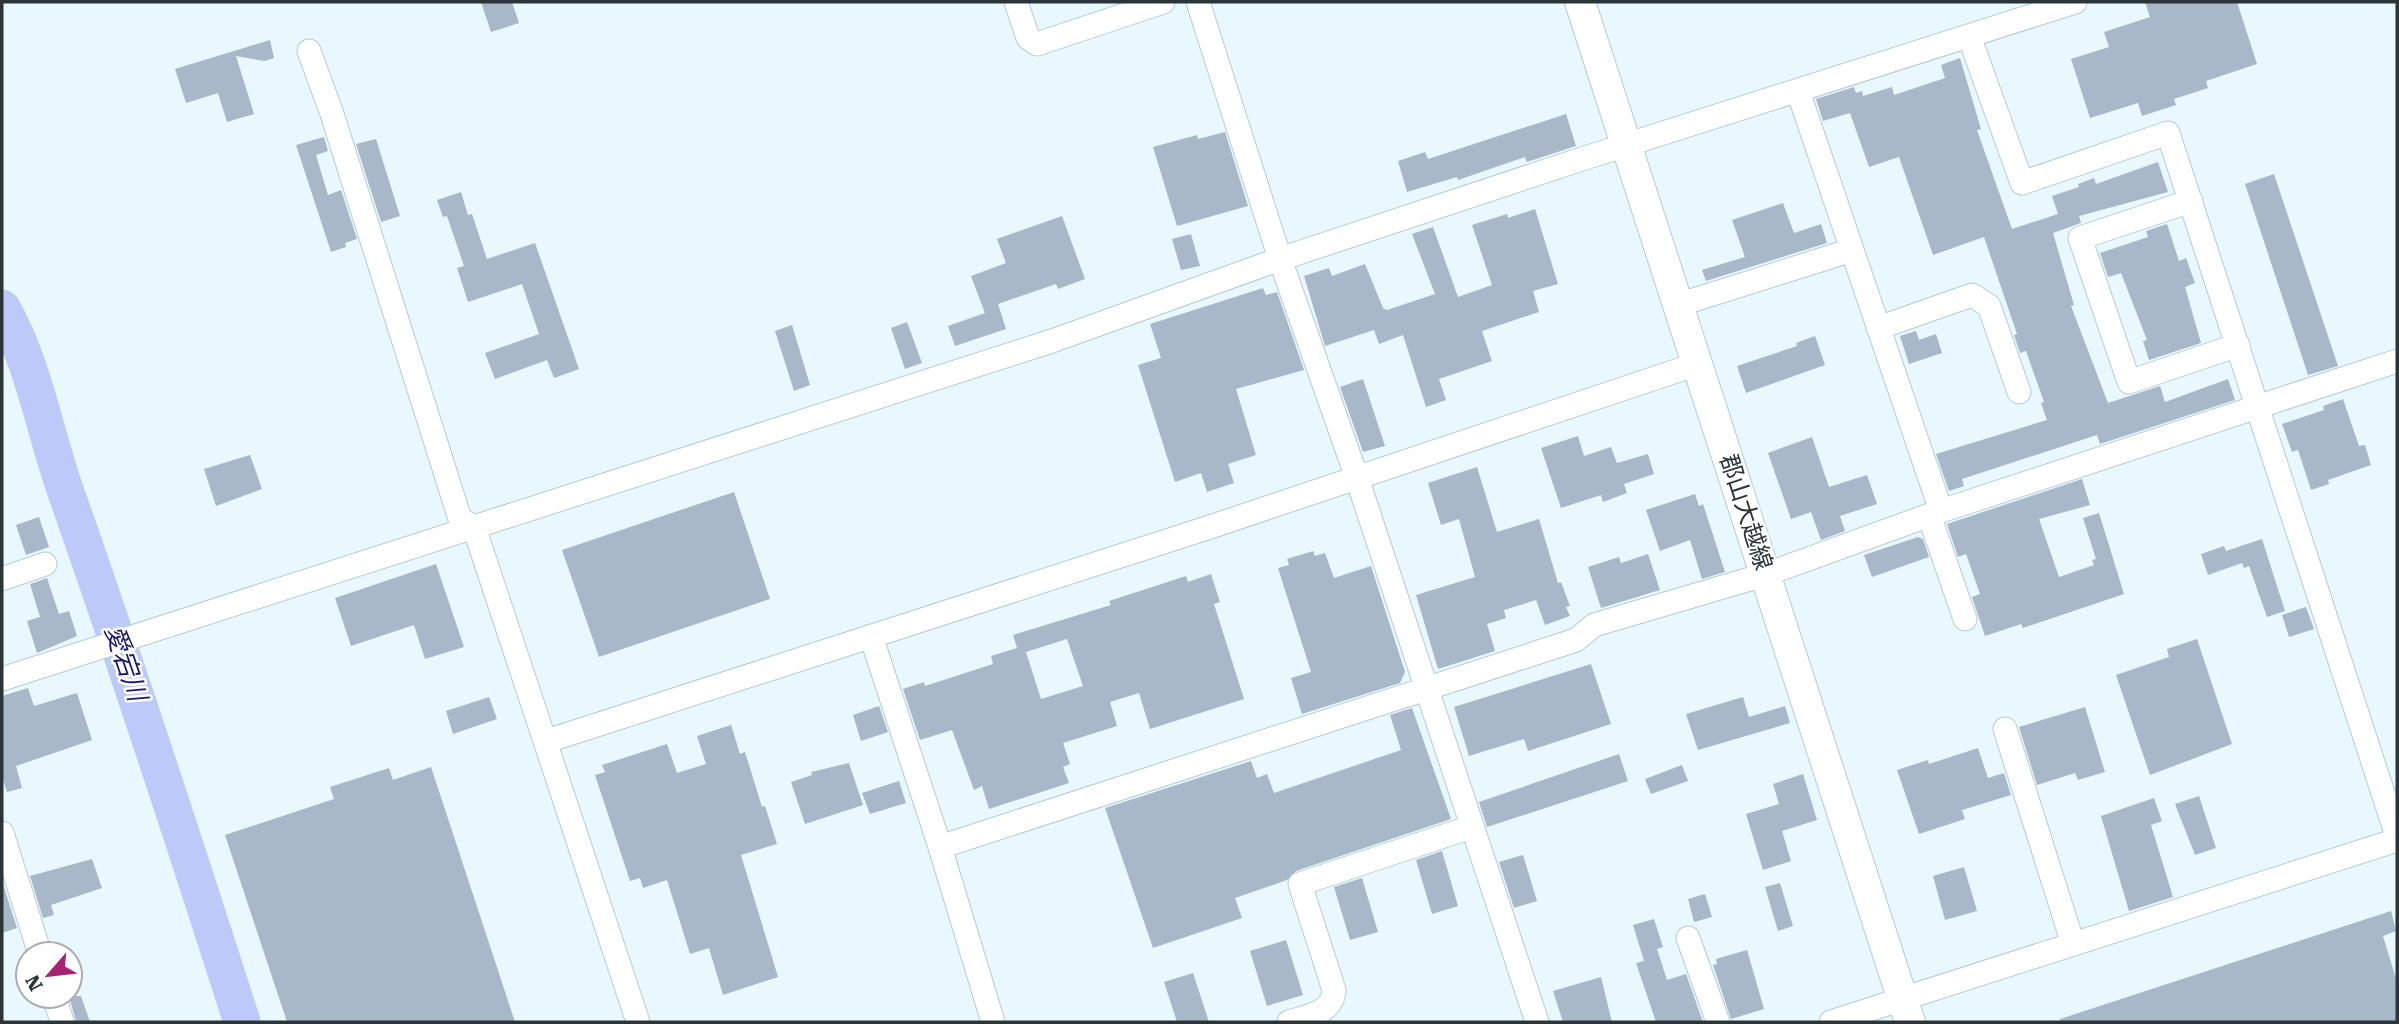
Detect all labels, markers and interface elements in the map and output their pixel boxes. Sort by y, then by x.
street label: 郡山大越線 [1714,451,1778,573]
water label: 愛宕川 [99,621,154,708]
north arrow [14,940,84,1010]
text: N [21,971,48,995]

